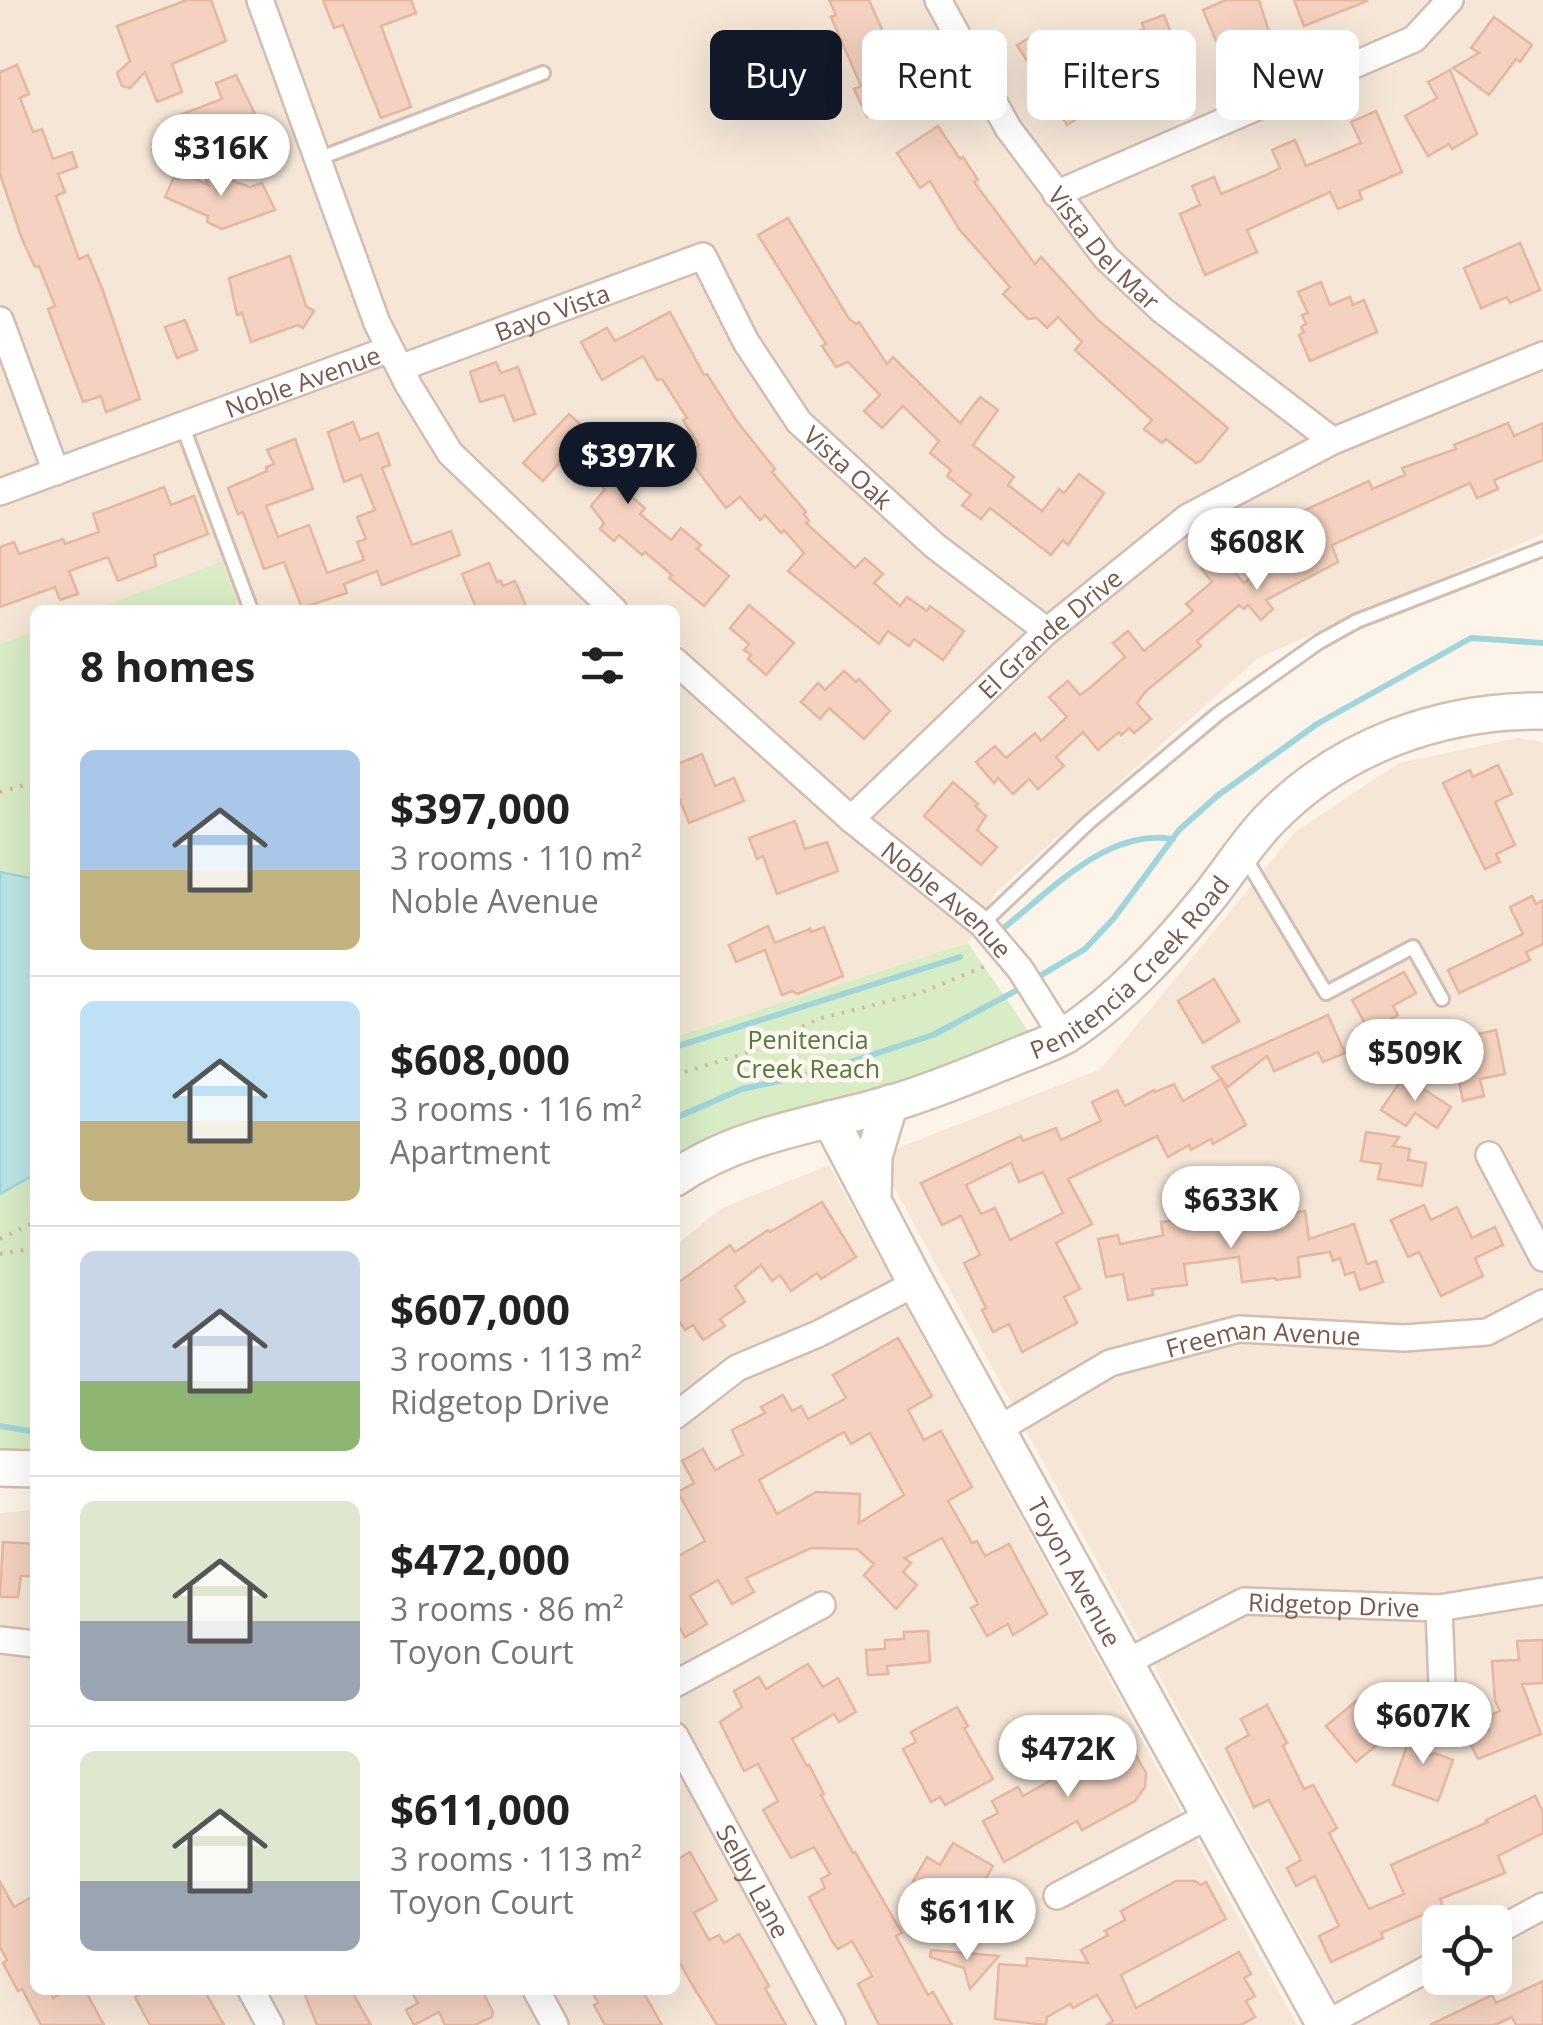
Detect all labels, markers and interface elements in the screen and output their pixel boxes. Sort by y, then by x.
chip: Buy [710,30,842,120]
chip: Rent [862,30,1007,120]
chip: Filters [1027,30,1196,120]
chip: New [1216,30,1359,120]
pin: $316K [151,114,291,199]
text: $316K [174,125,268,168]
street label: Vista Del Mar [1041,179,1168,317]
street label: Bayo Vista [490,275,614,349]
street label: Noble Avenue [220,337,385,425]
street label: Vista Oak [797,418,900,516]
pin: $397K [558,422,698,507]
text: $397K [581,433,675,476]
pin: $608K [1187,508,1327,593]
text: $608K [1210,519,1304,562]
street label: El Grande Drive [970,560,1129,706]
text: 8 homes [80,637,255,694]
icon: filters [575,638,630,693]
text: $397,000 [390,779,570,836]
icon: home [160,790,280,910]
street label: Noble Avenue [875,833,1020,965]
text: 3 rooms · 110 m² [390,836,642,879]
street label: Penitencia Creek Road [1025,868,1237,1066]
text: Noble Avenue [390,879,599,922]
pin: $509K [1345,1019,1485,1104]
park label: Penitencia Creek Reach [736,1022,880,1085]
text: $608,000 [390,1030,570,1087]
text: $509K [1368,1030,1462,1073]
icon: home [160,1041,280,1161]
text: 3 rooms · 116 m² [390,1087,642,1130]
text: Apartment [390,1130,551,1173]
pin: $633K [1161,1166,1301,1251]
text: $633K [1184,1177,1278,1220]
text: $607,000 [390,1280,570,1337]
icon: home [160,1291,280,1411]
street label: Freeman Avenue [1162,1312,1362,1365]
text: 3 rooms · 113 m² [390,1337,642,1380]
text: Ridgetop Drive [390,1380,610,1423]
street label: Toyon Avenue [1020,1491,1130,1652]
text: $472,000 [390,1530,570,1587]
icon: home [160,1541,280,1661]
street label: Ridgetop Drive [1248,1584,1420,1624]
text: 3 rooms · 86 m² [390,1587,624,1630]
text: Toyon Court [390,1630,574,1673]
pin: $607K [1353,1682,1493,1767]
text: $607K [1376,1693,1470,1736]
pin: $472K [998,1715,1138,1800]
text: $472K [1021,1726,1115,1769]
text: $611,000 [390,1780,570,1837]
icon: home [160,1791,280,1911]
street label: Selby Lane [709,1818,798,1944]
text: 3 rooms · 113 m² [390,1837,642,1880]
pin: $611K [897,1878,1037,1963]
text: Toyon Court [390,1880,574,1923]
text: $611K [920,1889,1014,1932]
map controls [1422,1905,1512,1995]
button: locate [1422,1905,1512,1995]

